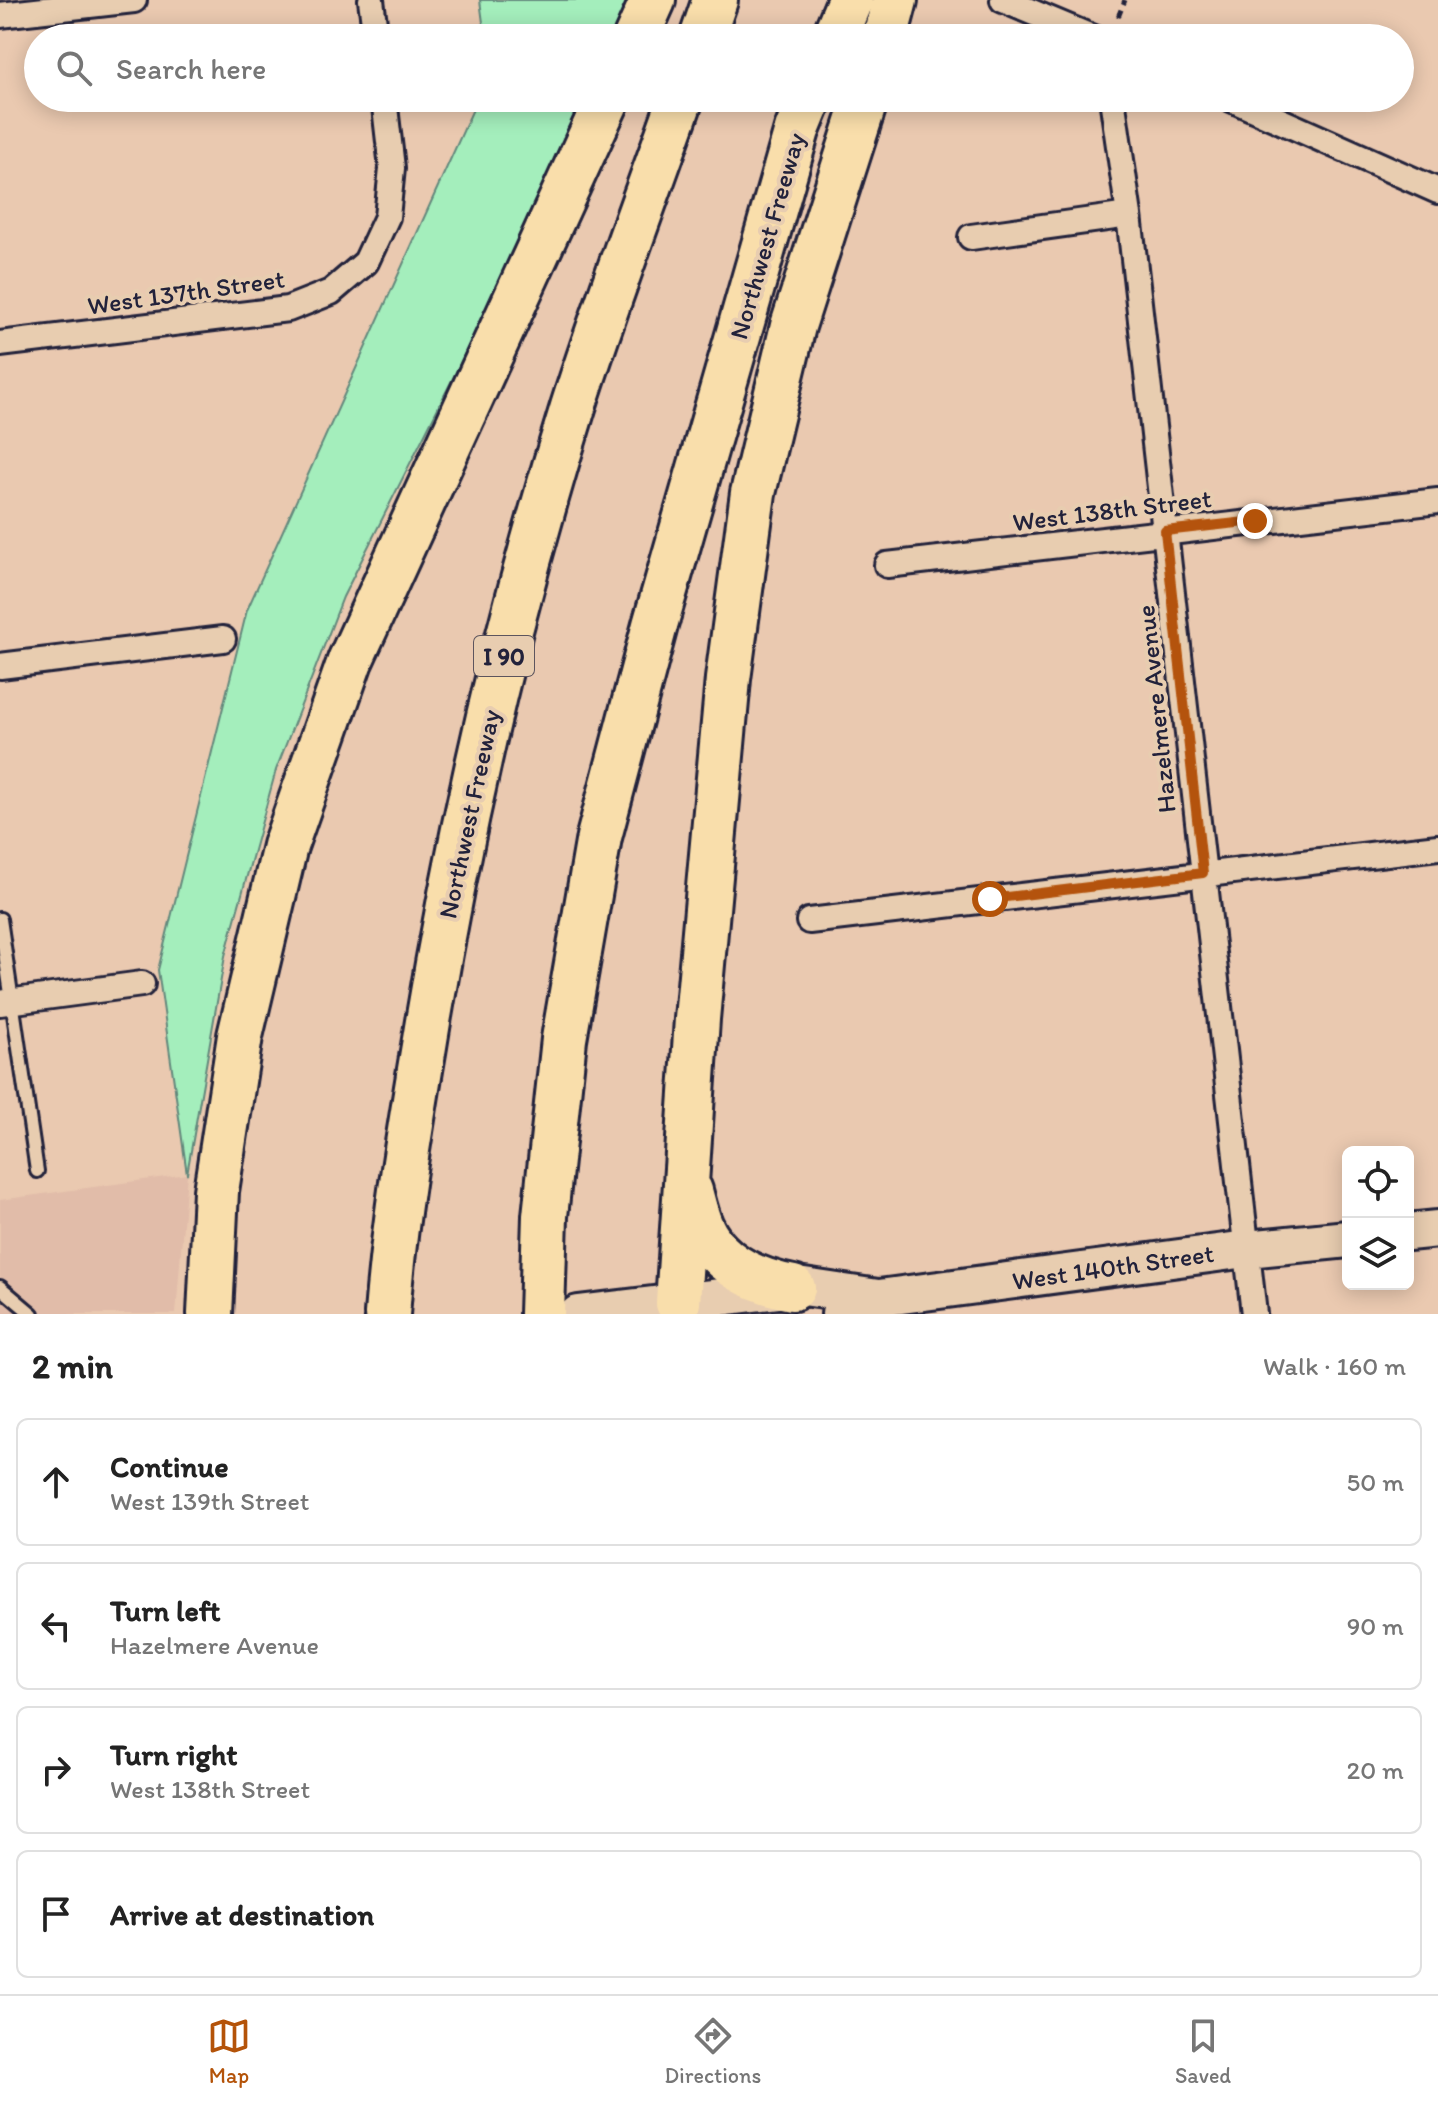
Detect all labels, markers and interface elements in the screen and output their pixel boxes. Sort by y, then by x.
search box [24,24,1414,112]
icon: search [52,46,96,90]
text: Search here [116,50,266,87]
street label: Northwest Freeway [722,129,812,343]
street label: West 137th Street [85,262,287,322]
street label: West 138th Street [1011,482,1214,538]
route end [1237,503,1273,539]
street label: Hazelmere Avenue [1129,603,1183,815]
road number: I 90 [474,636,534,676]
street label: Northwest Freeway [431,706,507,922]
route start [972,881,1008,917]
map controls [1342,1146,1414,1290]
button: locate [1342,1146,1414,1218]
button: layers [1342,1218,1414,1290]
street label: West 140th Street [1010,1237,1216,1297]
text: 2 min [32,1346,113,1387]
text: Walk · 160 m [1263,1350,1406,1382]
text: Continue [110,1448,229,1485]
icon: ahead [34,1460,78,1504]
text: 50 m [1347,1466,1404,1498]
text: West 139th Street [110,1485,310,1517]
text: Turn left [110,1592,221,1629]
icon: left [34,1604,78,1648]
text: 90 m [1347,1610,1404,1642]
text: Hazelmere Avenue [110,1629,319,1661]
text: Turn right [110,1736,238,1773]
icon: right [34,1748,78,1792]
text: 20 m [1347,1754,1404,1786]
text: West 138th Street [110,1773,310,1805]
icon: arrive [34,1892,78,1936]
text: Arrive at destination [110,1896,374,1933]
tab: Map [207,2014,251,2089]
tab: Directions [665,2014,761,2089]
tab: Saved [1175,2014,1231,2089]

